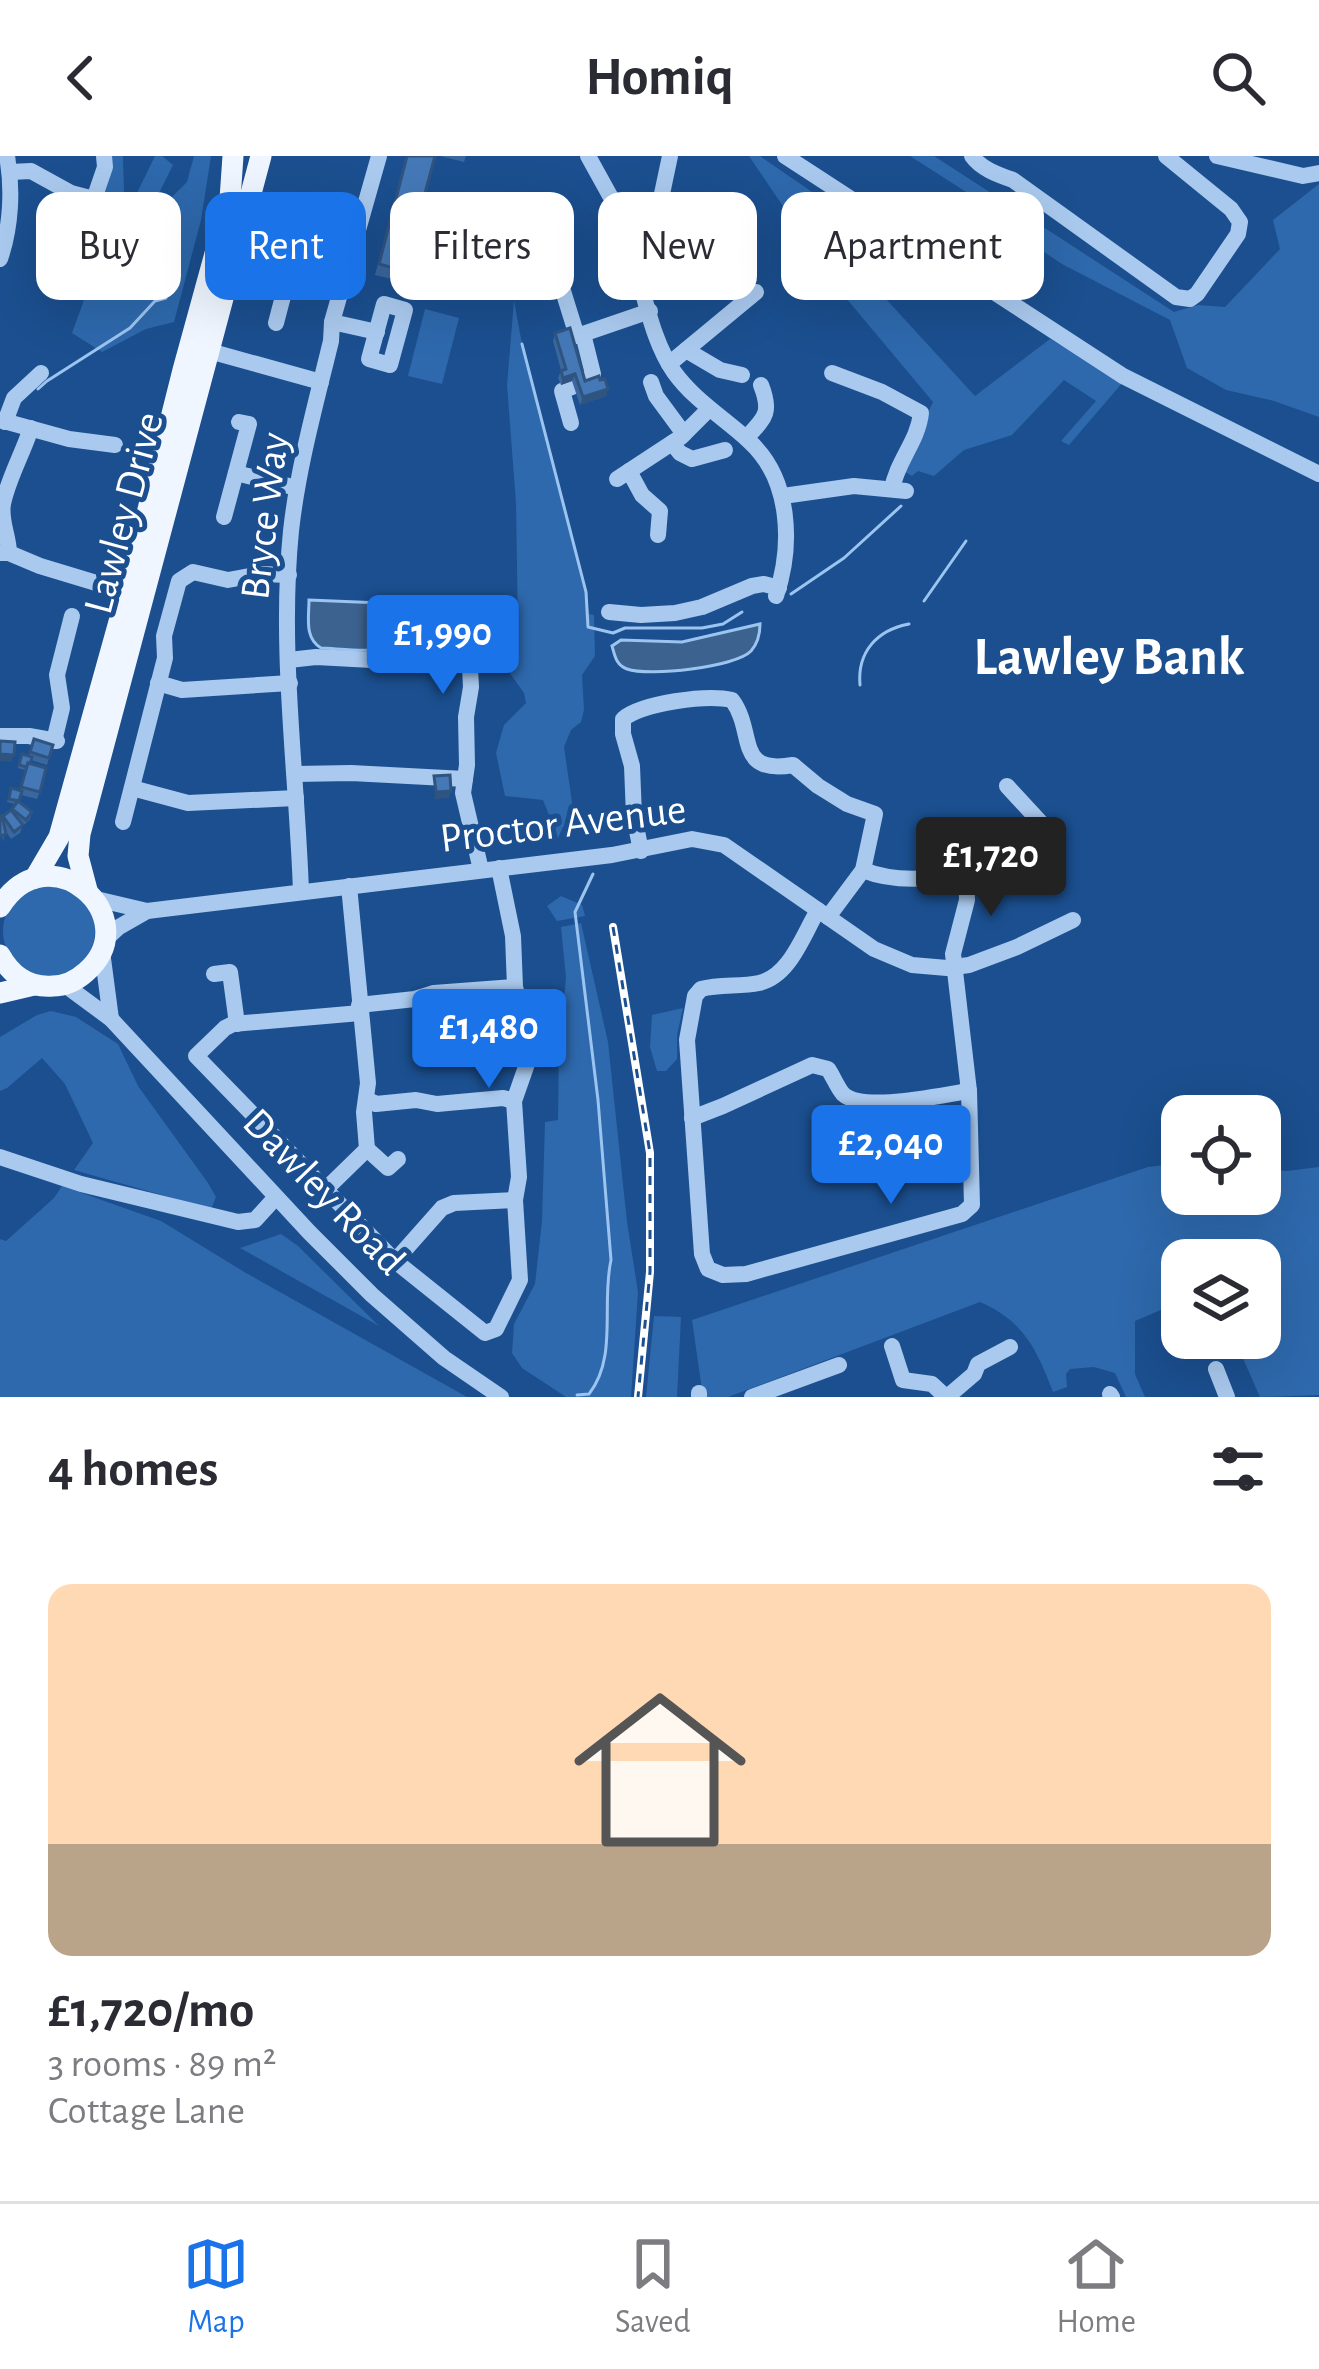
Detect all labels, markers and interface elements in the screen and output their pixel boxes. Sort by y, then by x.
icon: back [48,45,114,111]
icon: search [1205,45,1271,111]
text: Homiq [585,51,734,105]
chip: Buy [36,192,181,300]
chip: Rent [205,192,366,300]
chip: Filters [390,192,574,300]
chip: New [598,192,757,300]
chip: Apartment [781,192,1044,300]
street label: Lawley Drive [77,408,171,618]
street label: Bryce Way [234,430,296,602]
pin: £1,990 [345,595,541,697]
text: £1,990 [394,614,492,653]
district label: Lawley Bank [974,631,1245,685]
street label: Proctor Avenue [438,788,688,860]
pin: £1,720 [893,817,1089,919]
text: £1,720 [943,836,1039,875]
pin: £1,480 [391,989,587,1091]
text: £1,480 [439,1008,539,1047]
map controls [1161,1095,1281,1359]
button: locate [1161,1095,1281,1215]
street label: Dawley Road [235,1101,413,1283]
pin: £2,040 [793,1105,989,1207]
text: £2,040 [839,1124,943,1163]
button: layers [1161,1239,1281,1359]
icon: filters [1205,1436,1271,1502]
text: 4 homes [48,1444,218,1495]
icon: home [552,1662,768,1878]
text: £1,720/mo [48,1985,254,2036]
text: 3 rooms · 89 m² [48,2045,276,2084]
text: Cottage Lane [48,2092,245,2131]
tab: Map [183,2231,249,2343]
tab: Saved [615,2231,691,2343]
tab: Home [1057,2231,1136,2343]

